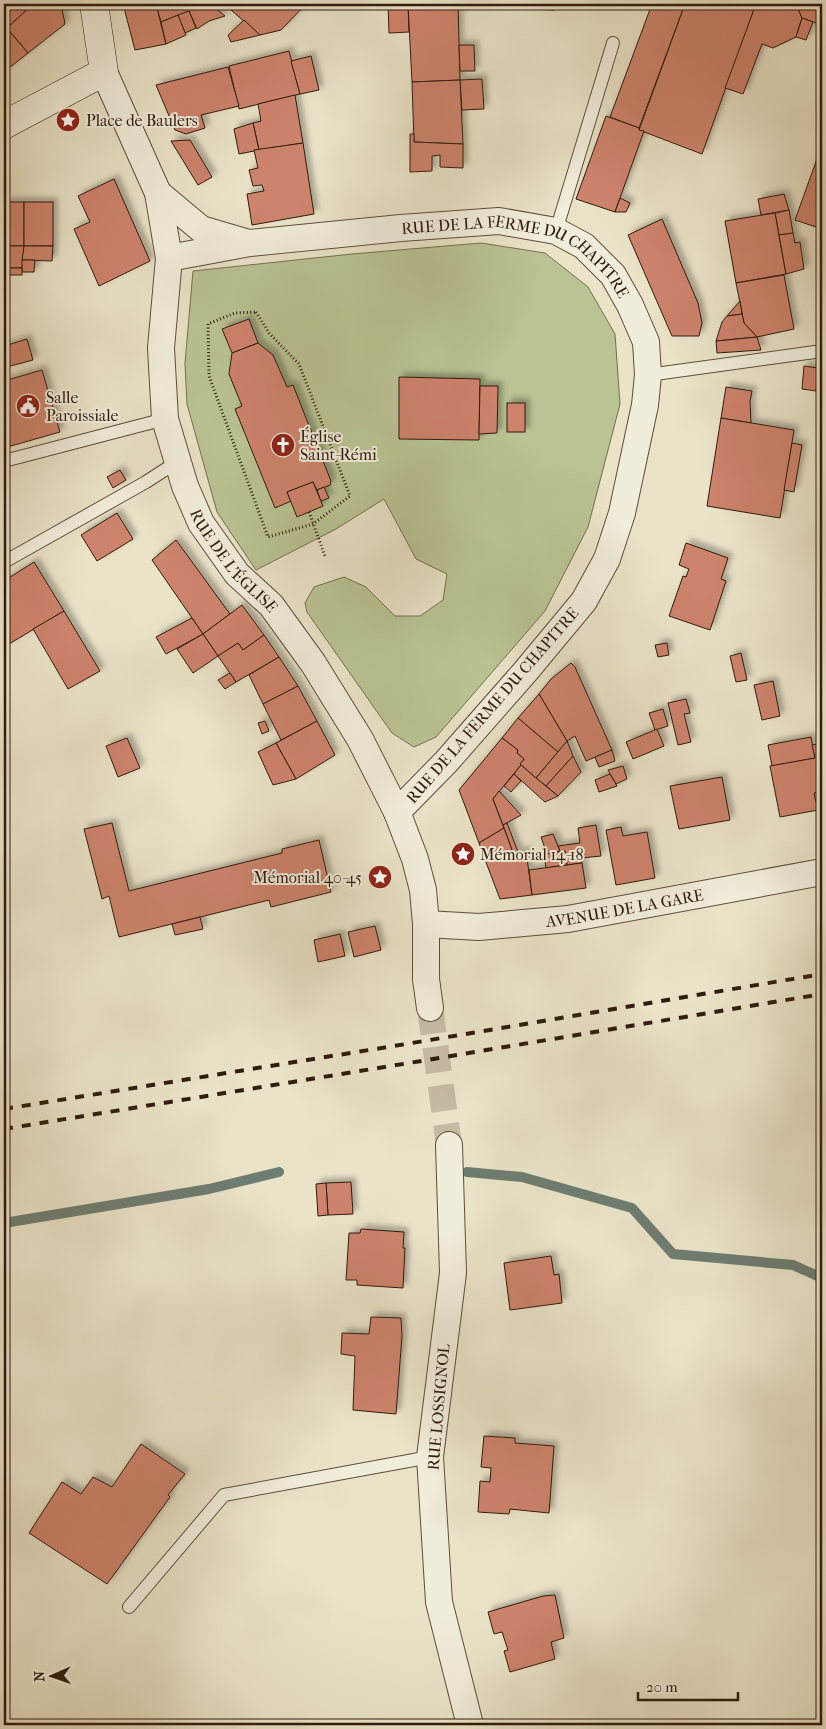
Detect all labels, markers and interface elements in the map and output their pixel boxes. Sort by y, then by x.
place icon: Place de Baulers [55,107,81,133]
place label: Place de Baulers [86,111,198,130]
street label: RUE DE LA FERME DU CHAPITRE [401,211,633,301]
place label: Salle Paroissiale [46,388,119,425]
public building icon: Salle Paroissiale [15,393,41,419]
place label: Église Saint-Rémi [300,426,377,464]
church icon: Église Saint-Rémi [270,432,296,458]
street label: RUE DE L'ÉGLISE [186,506,282,616]
street label: RUE DE LA FERME DU CHAPITRE [402,603,583,807]
place icon: Mémorial 14-18 [450,841,476,867]
place label: Mémorial 14-18 [480,845,583,864]
place icon: Mémorial 40-45 [367,864,393,890]
place label: Mémorial 40-45 [253,868,362,887]
street label: AVENUE DE LA GARE [544,885,705,931]
street label: RUE LOSSIGNOL [424,1343,454,1471]
north arrow [28,1652,78,1702]
scale bar [638,1669,738,1701]
text: N [31,1670,48,1682]
text: 20 m [646,1678,678,1696]

